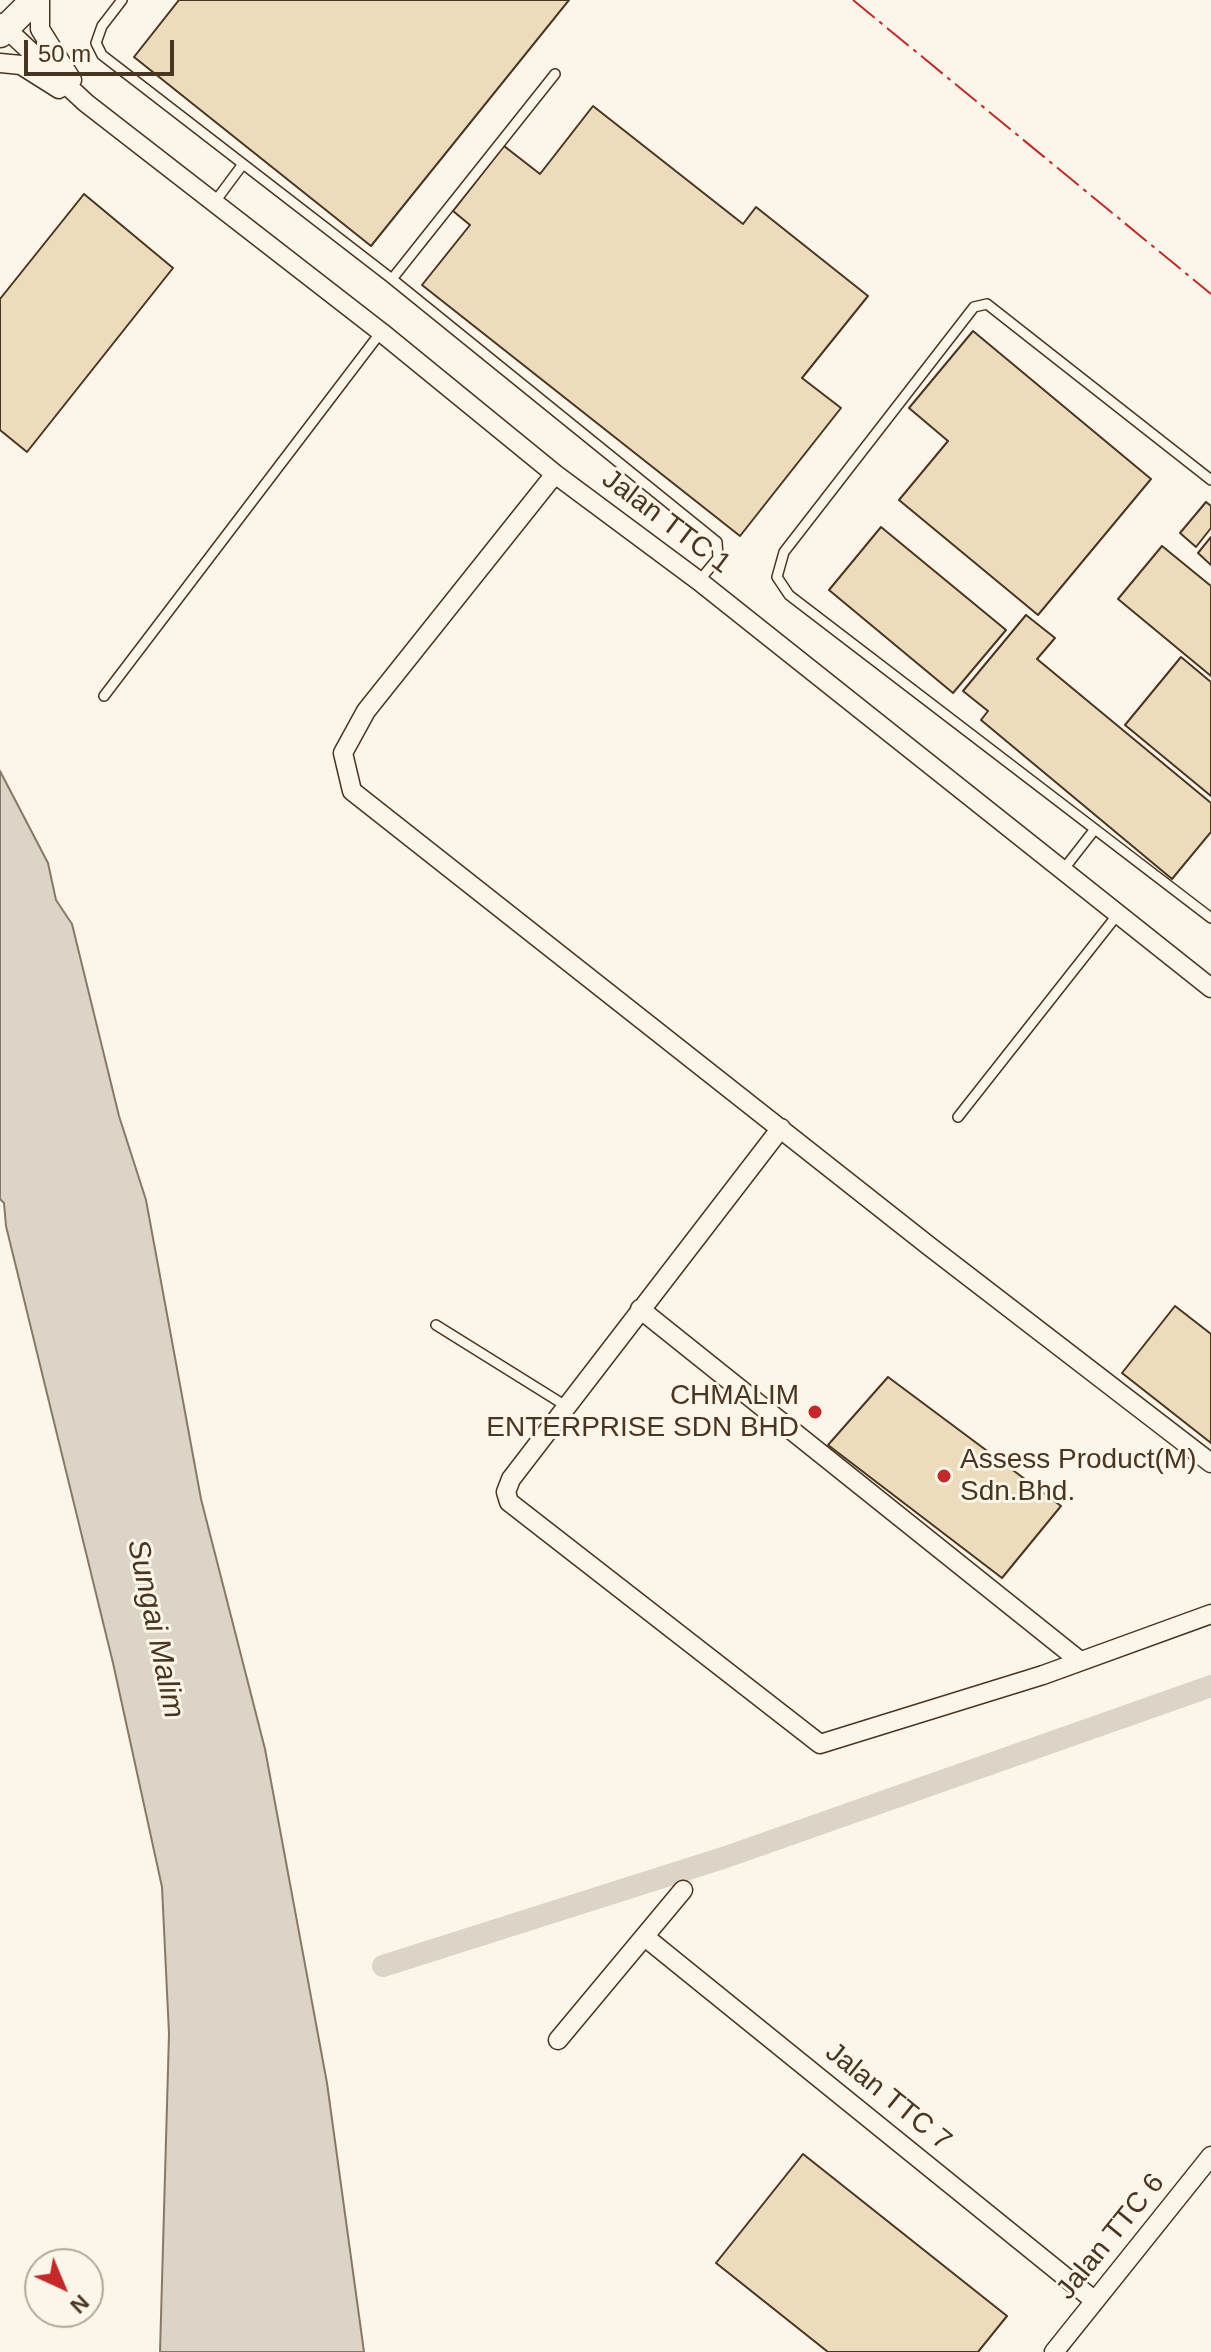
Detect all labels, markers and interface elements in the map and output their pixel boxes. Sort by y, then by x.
scale bar [28,24,178,74]
text: 50 m [38,40,91,67]
street label: Jalan TTC 1 [595,463,737,581]
place label: CHMALIM ENTERPRISE SDN BHD [486,1379,799,1445]
marker: CHMALIM ENTERPRISE SDN BHD [806,1403,824,1421]
place label: Assess Product(M) Sdn.Bhd. [960,1443,1196,1509]
marker: Assess Product(M) Sdn.Bhd. [935,1467,953,1485]
water label: Sungai Malim [119,1536,191,1722]
street label: Jalan TTC 7 [818,2036,958,2158]
street label: Jalan TTC 6 [1050,2167,1172,2307]
north arrow [24,2248,104,2328]
text: N [65,2290,94,2319]

